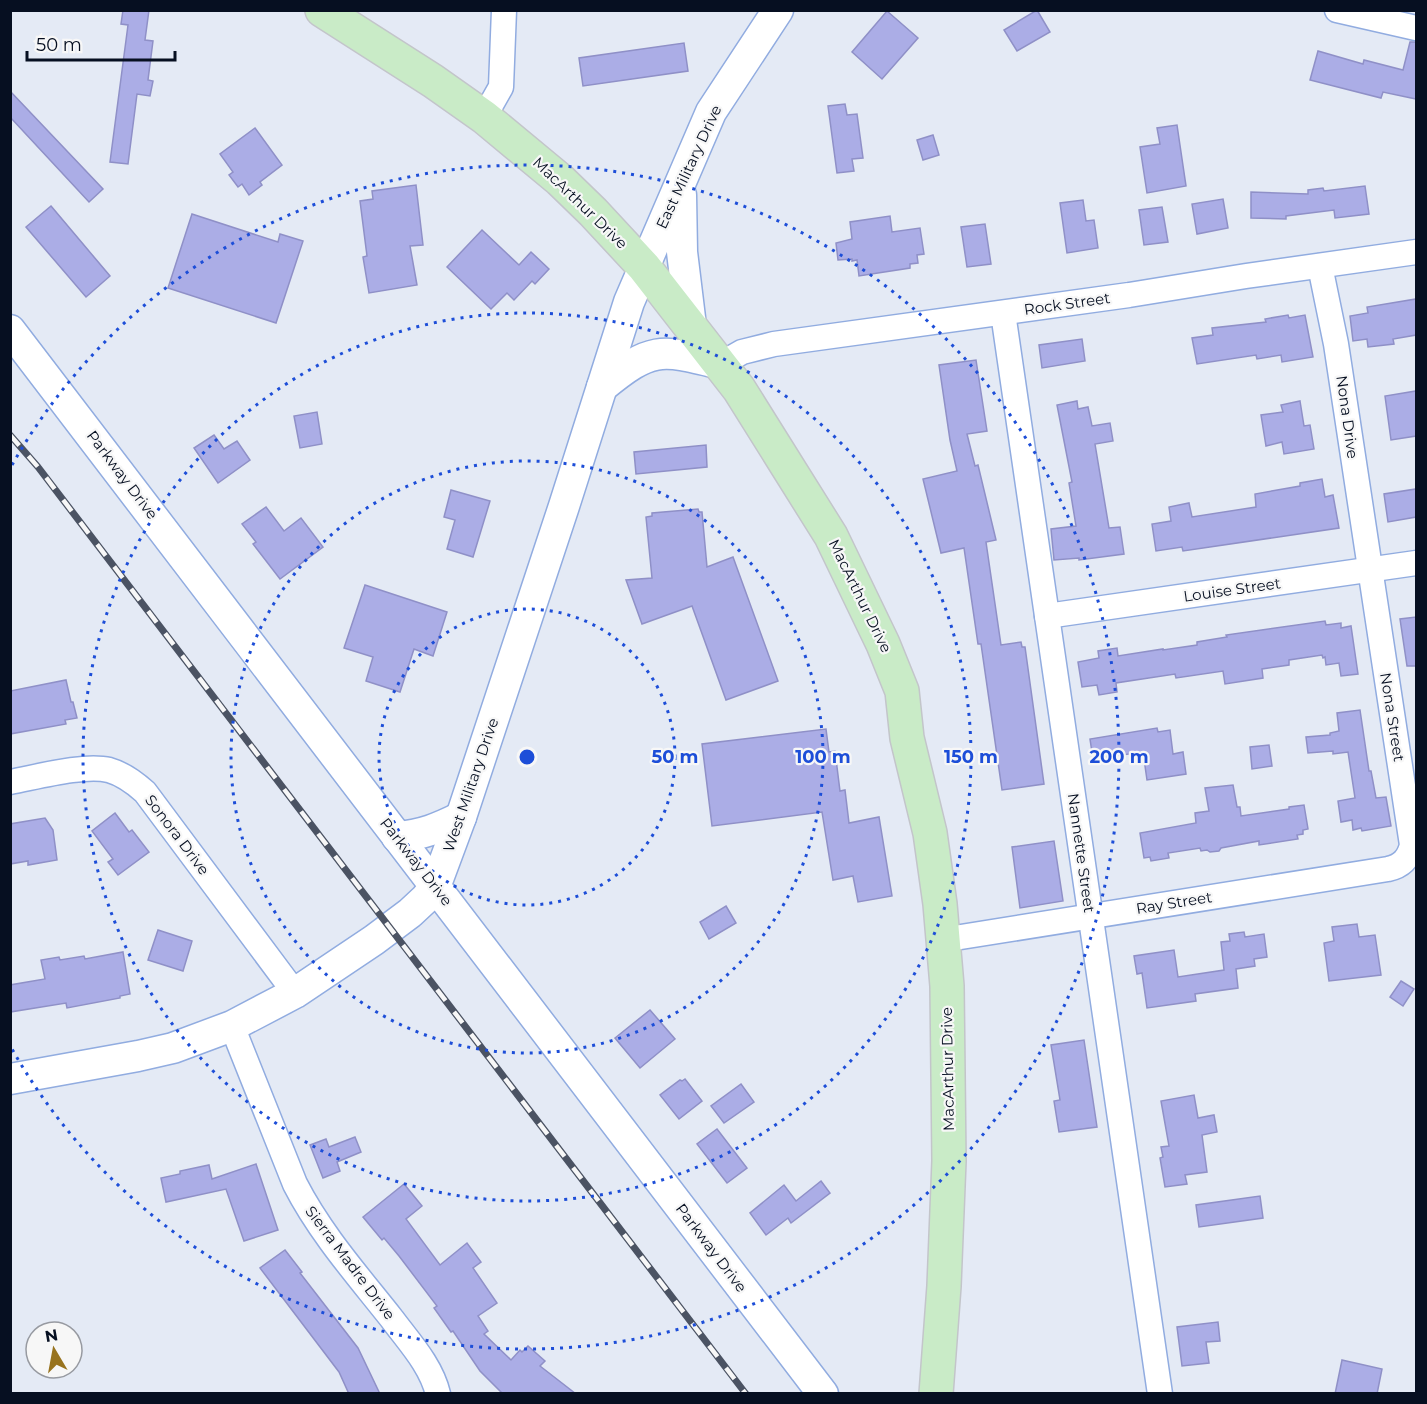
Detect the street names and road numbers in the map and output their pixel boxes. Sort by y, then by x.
street label: East Military Drive [652,102,726,232]
street label: MacArthur Drive [529,153,632,253]
street label: Rock Street [1023,288,1111,319]
street label: Nona Drive [1332,374,1363,460]
street label: Parkway Drive [83,426,162,523]
street label: MacArthur Drive [825,536,896,656]
street label: Louise Street [1182,573,1282,606]
street label: Nona Street [1376,671,1409,763]
street label: West Military Drive [439,715,502,854]
street label: Sonora Drive [141,791,214,879]
street label: Nannette Street [1064,792,1099,914]
street label: Parkway Drive [376,814,457,910]
street label: Ray Street [1135,887,1213,918]
street label: MacArthur Drive [937,1007,958,1131]
street label: Parkway Drive [672,1199,751,1296]
street label: Sierra Madre Drive [301,1202,399,1323]

